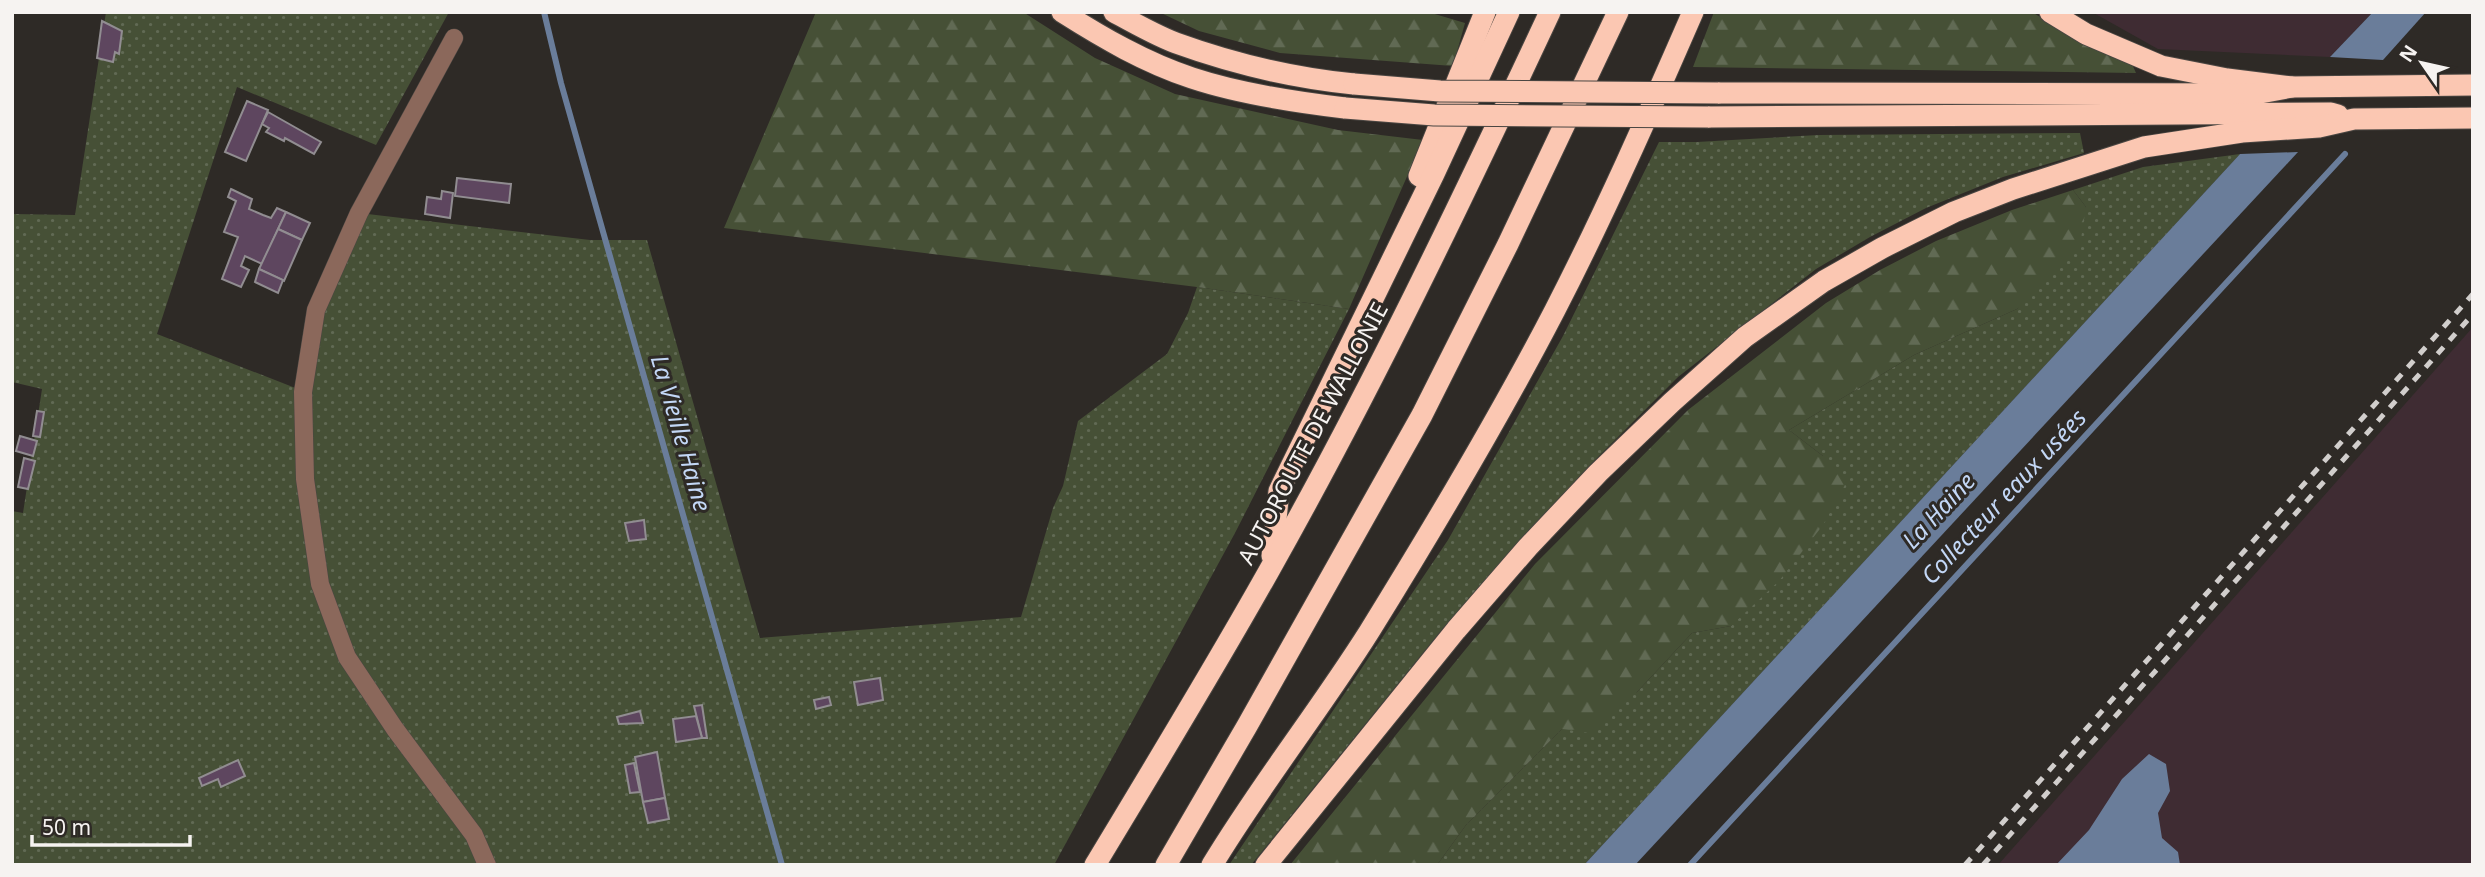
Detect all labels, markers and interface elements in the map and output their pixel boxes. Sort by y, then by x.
north arrow [2387,28,2457,98]
text: N [2393,40,2423,67]
street label: AUTOROUTE DE WALLONIE [1229,296,1395,570]
water label: La Vieille Haine [644,351,720,515]
water label: Collecteur eaux usées [1913,401,2093,591]
water label: La Haine [1894,465,1982,555]
scale bar [32,804,189,848]
text: 50 m [42,813,91,841]

